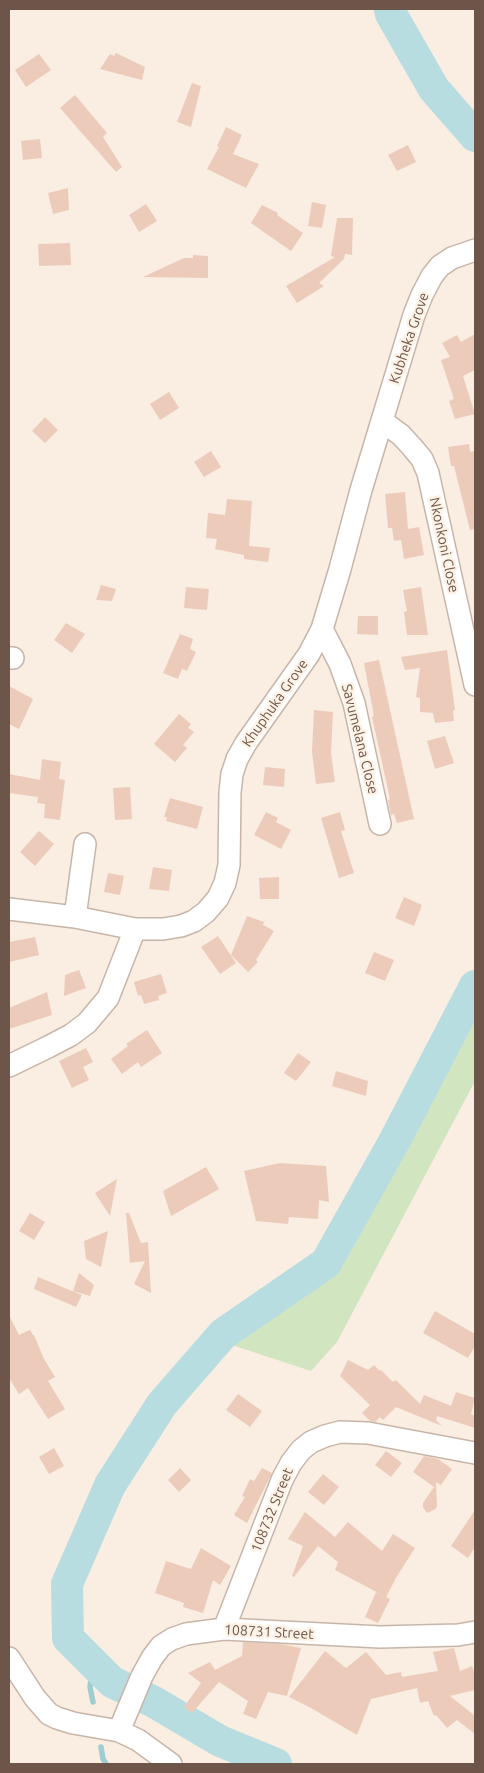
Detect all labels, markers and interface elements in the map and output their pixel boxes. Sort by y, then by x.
street label: Kubheka Grove [386,290,432,386]
street label: Nkonkoni Close [426,496,462,594]
street label: Khuphuka Grove [238,656,312,750]
street label: Savumelana Close [338,682,382,796]
street label: 108732 Street [247,1465,297,1555]
street label: 108731 Street [224,1621,314,1643]

